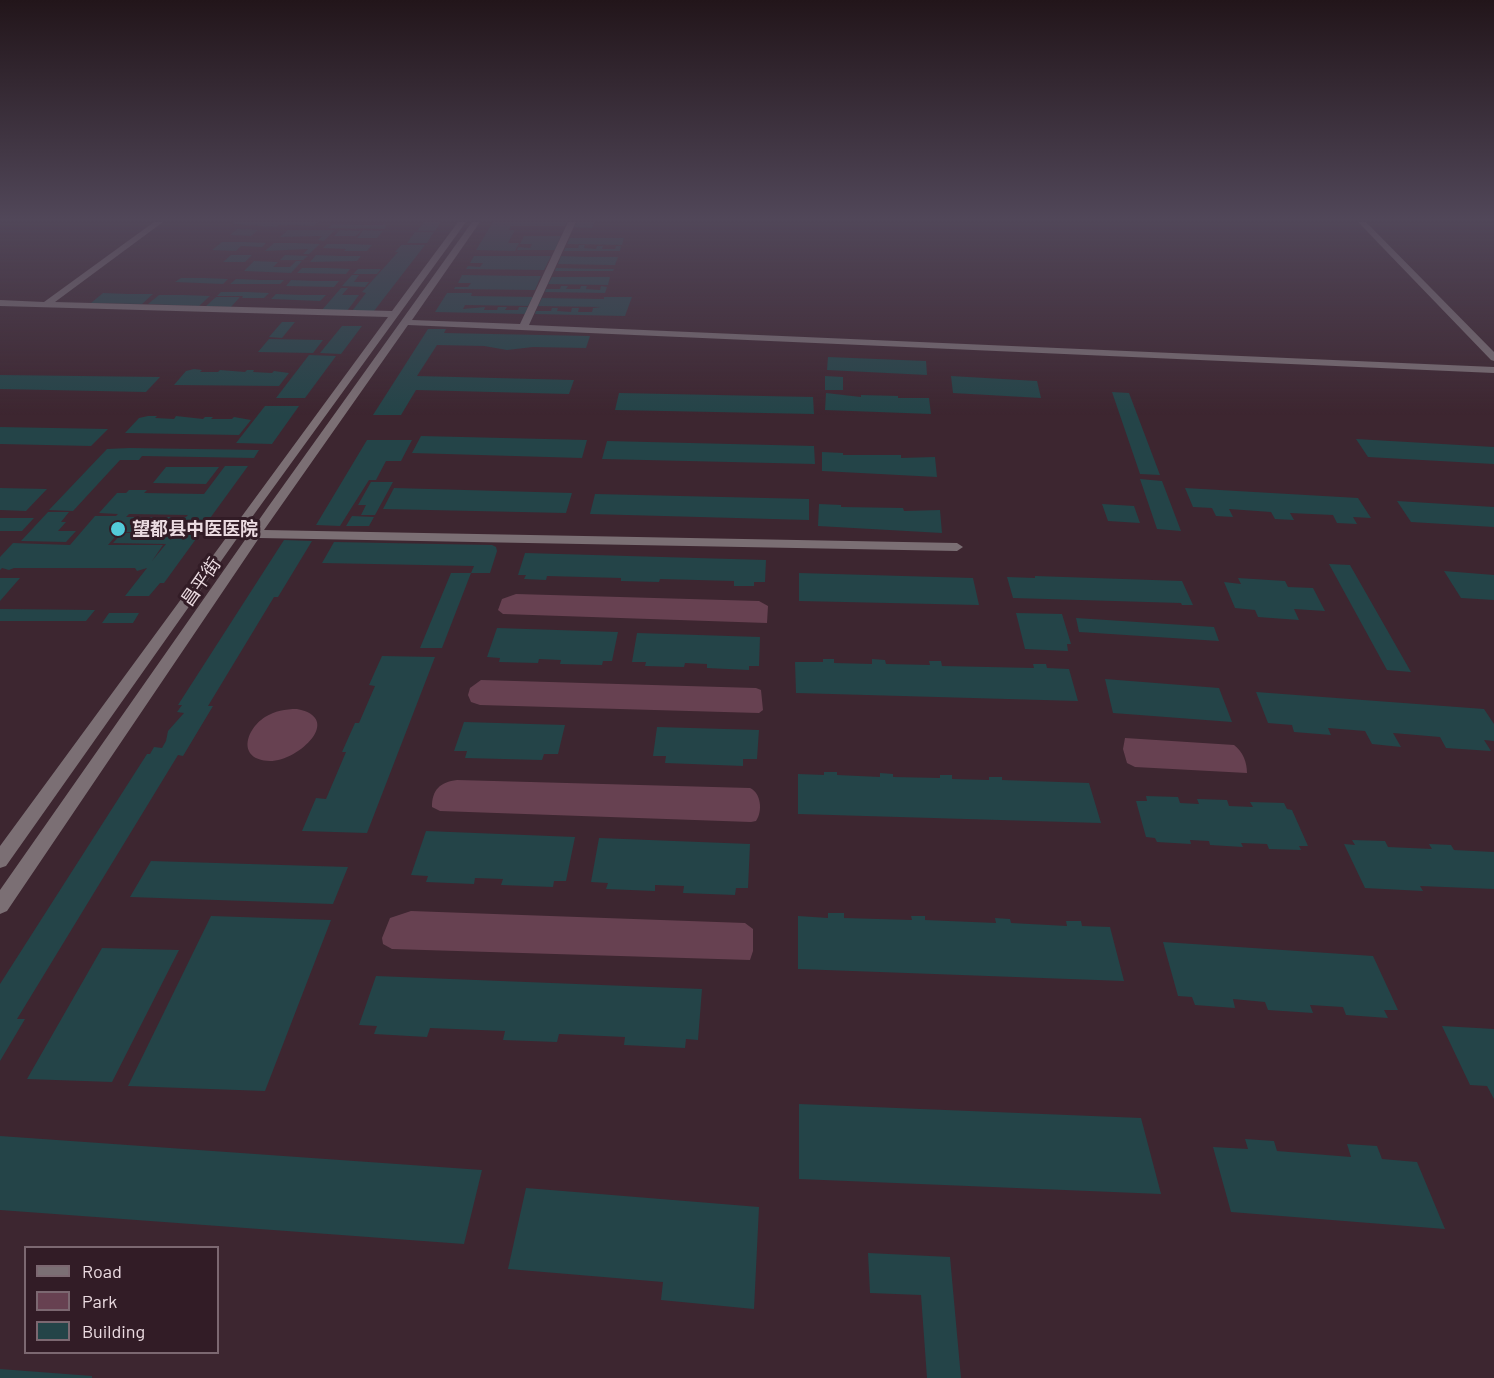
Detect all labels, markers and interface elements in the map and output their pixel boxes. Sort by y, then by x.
place label: 望都县中医医院 [132,518,258,540]
marker: 望都县中医医院 [109,520,127,538]
street label: 昌平街 [177,554,225,610]
legend [24,1246,219,1354]
text: Road [82,1260,122,1282]
text: Park [82,1290,117,1312]
text: Building [82,1320,145,1342]

